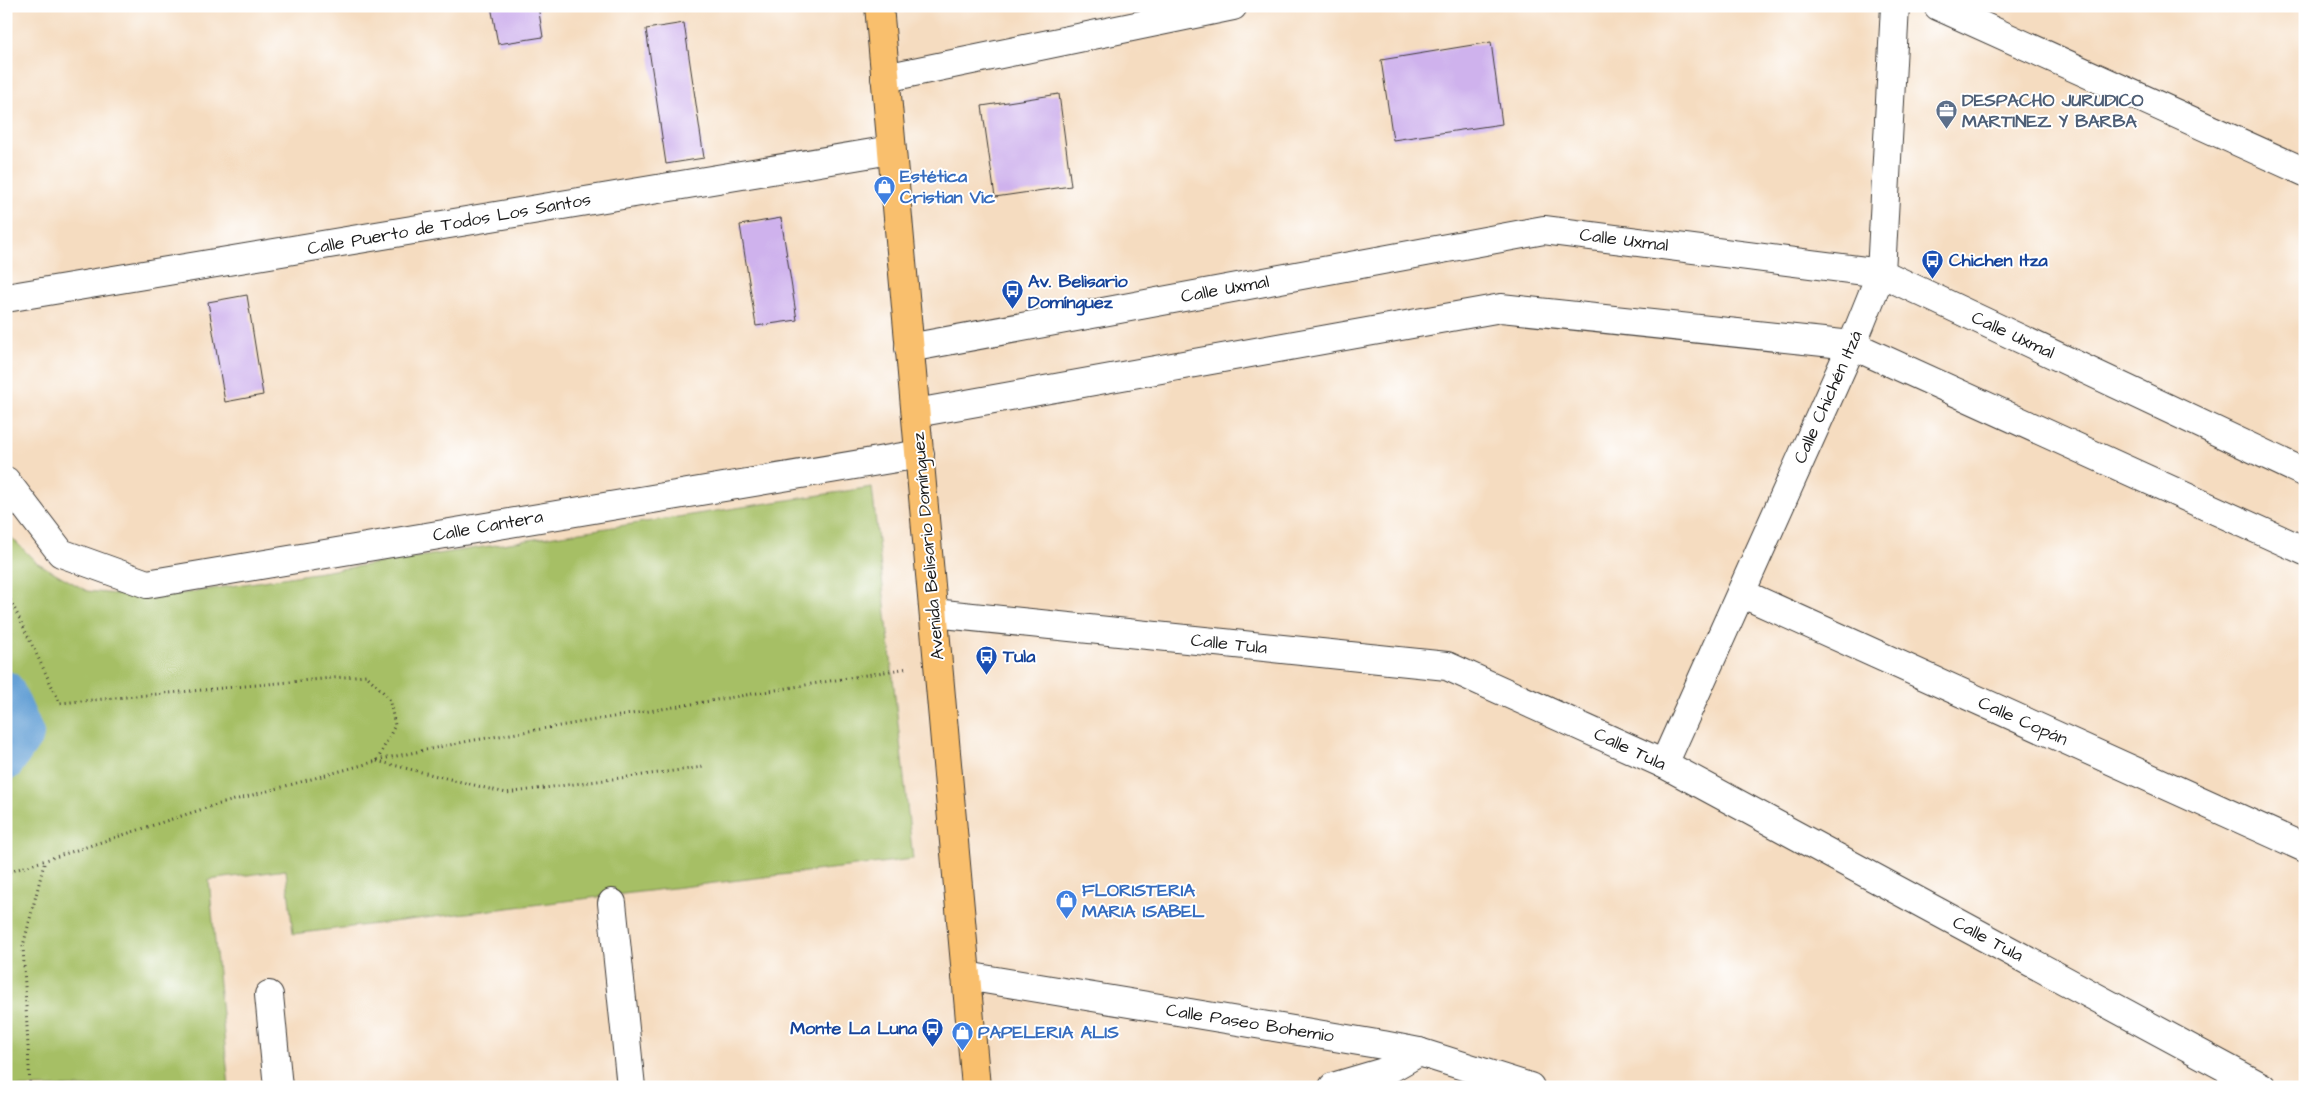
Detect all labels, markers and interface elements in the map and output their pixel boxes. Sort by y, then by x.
place label: DESPACHO JURUDICO MARTINEZ Y BARBA [1962,88,2144,134]
office icon: DESPACHO JURUDICO MARTINEZ Y BARBA [1934,98,1958,129]
place label: Estética Cristian Vic [900,164,996,210]
shop icon: Estética Cristian Vic [872,174,896,205]
street label: Calle Puerto de Todos Los Santos [305,187,593,261]
street label: Calle Uxmal [1578,222,1670,258]
bus stop icon: Chichen Itza [1921,248,1945,279]
place label: Chichen Itza [1949,248,2049,273]
place label: Av. Belisario Domínguez [1028,269,1129,316]
street label: Calle Uxmal [1179,269,1271,309]
bus stop icon: Av. Belisario Domínguez [1000,279,1024,310]
street label: Calle Uxmal [1967,305,2059,365]
street label: Calle Chichén Itzá [1787,326,1869,468]
street label: Avenida Belisario Domínguez [906,431,951,661]
street label: Calle Cantera [431,504,545,548]
street label: Calle Tula [1189,628,1269,660]
bus stop icon: Tula [975,644,999,675]
place label: Tula [1002,644,1036,669]
street label: Calle Copán [1974,690,2072,752]
street label: Calle Tula [1590,721,1670,777]
place label: FLORISTERIA MARIA ISABEL [1082,878,1205,924]
shop icon: FLORISTERIA MARIA ISABEL [1054,888,1078,919]
street label: Calle Tula [1948,910,2028,968]
street label: Calle Paseo Bohemio [1164,997,1336,1049]
place label: Monte La Luna [790,1016,918,1041]
bus stop icon: Monte La Luna [921,1016,945,1047]
shop icon: PAPELERIA ALIS [950,1020,974,1051]
place label: PAPELERIA ALIS [978,1020,1119,1045]

